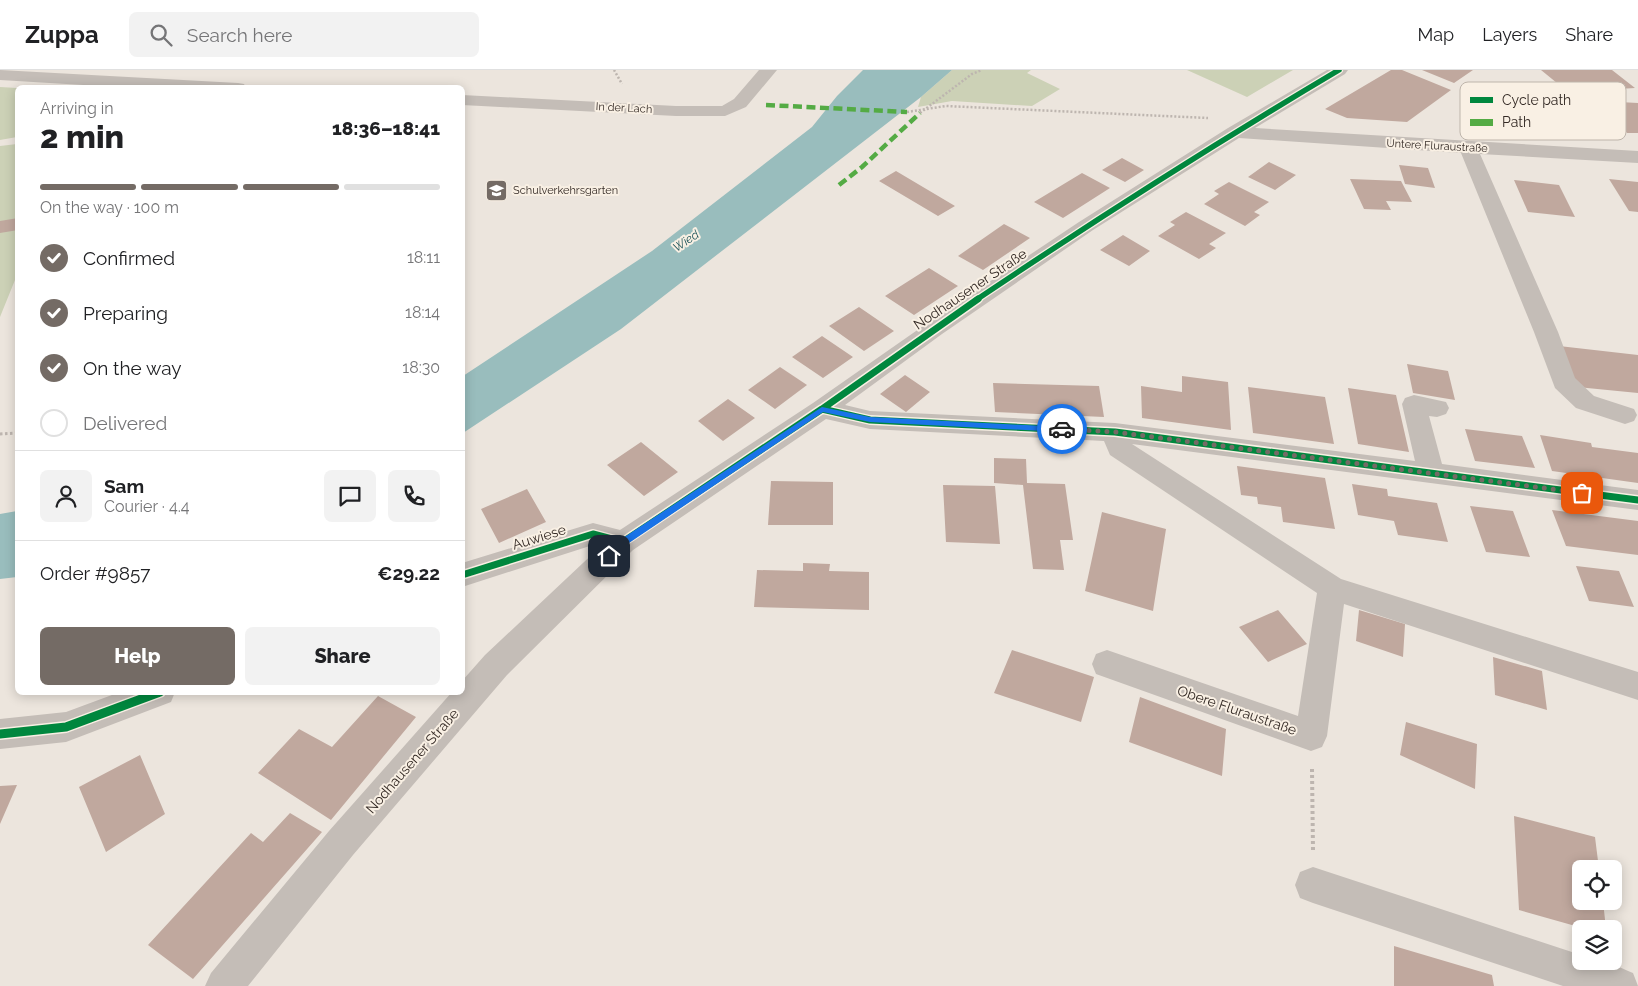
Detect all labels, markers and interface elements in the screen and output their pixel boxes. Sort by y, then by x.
search box [129,12,479,57]
text: Zuppa [25,20,99,49]
icon: search [147,21,175,49]
text: Search here [187,24,292,46]
text: Map [1418,24,1454,45]
text: Layers [1482,24,1537,45]
text: Share [1565,24,1613,45]
legend [1460,82,1626,140]
text: Cycle path [1502,92,1571,108]
text: Arriving in [40,99,114,118]
street label: In der Lach [595,100,653,116]
text: Path [1502,114,1531,130]
text: 18:36–18:41 [332,117,440,139]
text: 2 min [40,118,124,155]
street label: Untere Fluraustraße [1386,137,1488,155]
school or university icon: Schulverkehrsgarten [485,178,509,202]
place label: Schulverkehrsgarten [513,184,618,197]
text: On the way · 100 m [40,198,179,217]
water label: Wied [670,227,702,255]
icon: check [40,244,68,272]
street label: Nodhausener Straße [910,245,1030,333]
text: Confirmed [83,247,175,269]
text: 18:11 [407,248,440,267]
icon: check [40,299,68,327]
text: Preparing [83,302,168,324]
text: 18:14 [405,303,440,322]
icon: check [40,354,68,382]
text: On the way [83,357,182,379]
text: 18:30 [402,358,440,377]
courier [1037,404,1087,454]
text: Delivered [83,412,167,434]
icon: car [1048,415,1076,443]
button: person [40,470,92,522]
button: chat [324,470,376,522]
button: phone [388,470,440,522]
pin [1561,472,1603,514]
text: Sam [104,475,144,497]
icon: bag [1568,479,1596,507]
text: Courier · 4.4 [104,497,189,516]
street label: Auwiese [510,521,568,553]
pin [588,535,630,577]
icon: home [595,542,623,570]
text: Order #9857 [40,562,150,584]
text: €29.22 [377,562,440,584]
button: Help [40,627,235,685]
button: Share [245,627,440,685]
street label: Obere Fluraustraße [1175,682,1299,738]
street label: Nodhausener Straße [362,706,462,816]
map controls [1572,860,1622,970]
button: locate [1572,860,1622,910]
button: layers [1572,920,1622,970]

